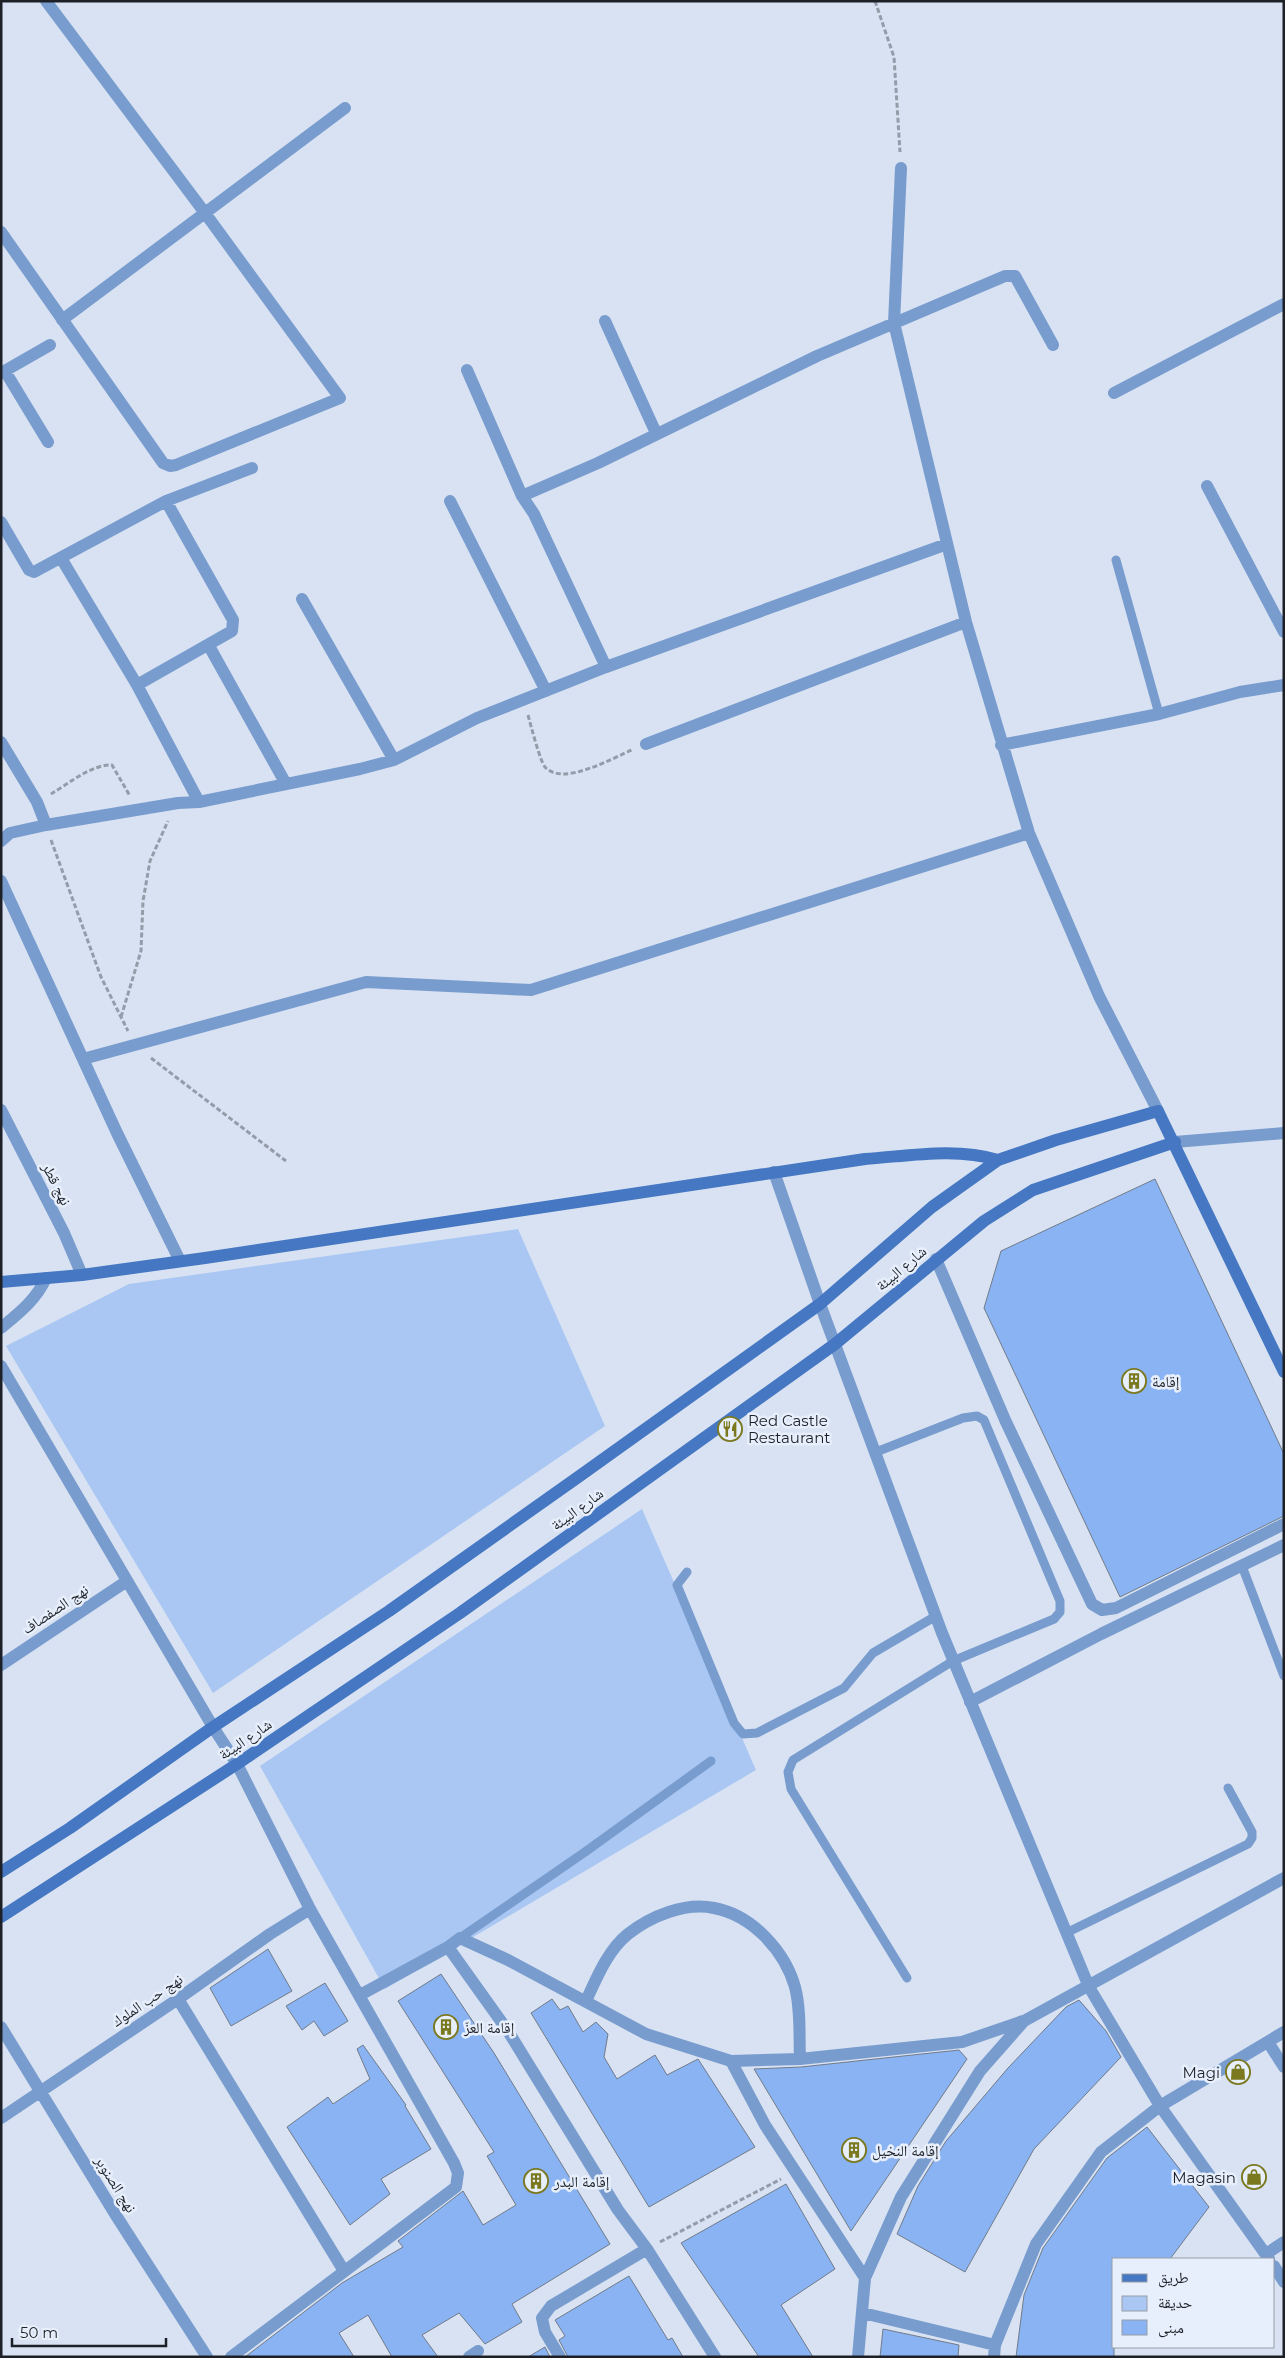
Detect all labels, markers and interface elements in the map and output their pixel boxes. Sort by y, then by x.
street label: نهج قطر [37,1158,76,1209]
street label: شارع البيئة [872,1241,931,1295]
building icon: إقامة [1121,1368,1147,1394]
place label: إقامة [1152,1372,1180,1391]
place label: Red Castle Restaurant [748,1411,830,1447]
restaurant icon: Red Castle Restaurant [717,1416,743,1442]
street label: شارع البيئة [547,1484,608,1535]
street label: نهج الصفصاف [18,1580,92,1639]
street label: شارع البيئة [215,1714,276,1765]
street label: نهج حب الملوك [108,1969,187,2031]
building icon: إقامة العزّ [433,2014,459,2040]
place label: إقامة العزّ [463,2018,515,2037]
shop icon: Magi [1225,2059,1251,2085]
place label: Magi [1183,2063,1220,2082]
building icon: إقامة النخيل [841,2137,867,2163]
place label: إقامة النخيل [872,2141,939,2161]
street label: نهج الصنوبر [90,2151,141,2217]
shop icon: Magasin [1241,2164,1267,2190]
building icon: إقامة البدر [523,2168,549,2194]
place label: Magasin [1172,2168,1236,2187]
place label: إقامة البدر [553,2172,610,2191]
legend [1112,2258,1275,2348]
text: طريق [1158,2268,1189,2288]
text: حديقة [1158,2293,1193,2312]
scale bar [12,2316,166,2348]
text: مبنى [1158,2318,1184,2338]
text: 50 m [20,2323,58,2342]

